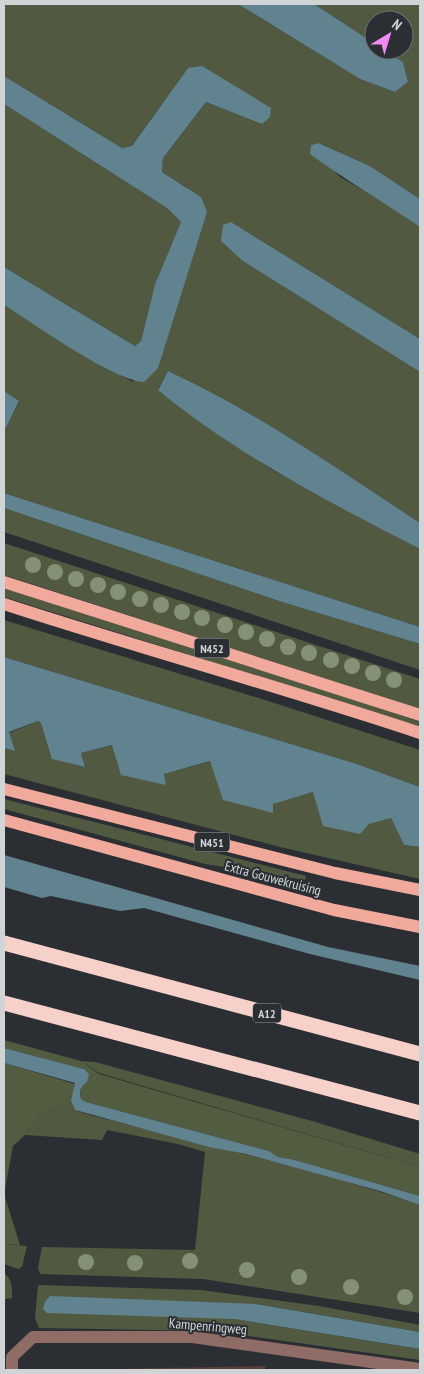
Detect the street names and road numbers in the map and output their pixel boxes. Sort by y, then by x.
road number: N452 [194,638,230,658]
road number: N451 [194,832,230,852]
street label: Extra Gouwekruising [223,856,323,900]
road number: A12 [253,1004,281,1022]
street label: Kampenringweg [168,1314,248,1338]

